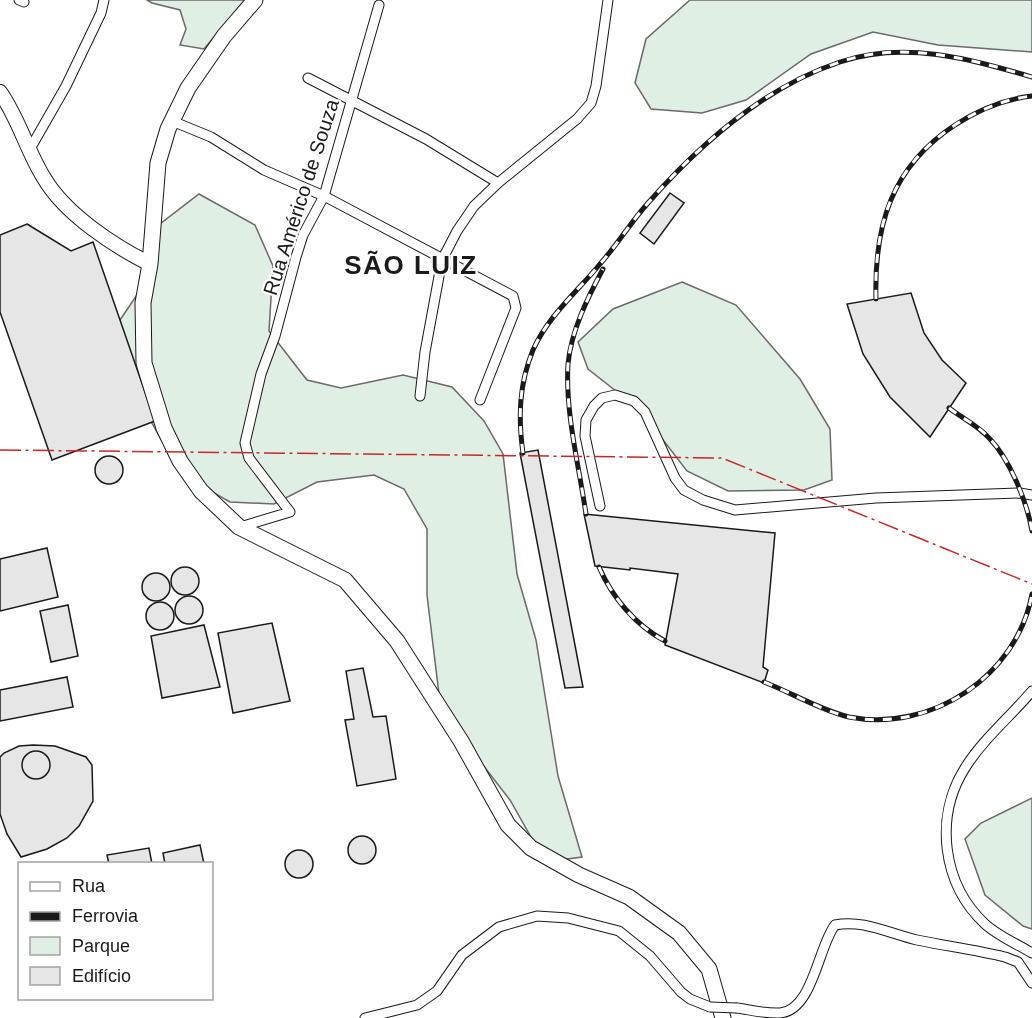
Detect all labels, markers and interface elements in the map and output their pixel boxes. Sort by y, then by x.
street label: Rua Américo de Souza [259,95,343,298]
district label: SÃO LUIZ [344,250,478,280]
legend [18,862,213,1000]
text: Rua [72,876,106,896]
text: Ferrovia [72,906,139,926]
text: Parque [72,936,130,956]
text: Edifício [72,966,131,986]

